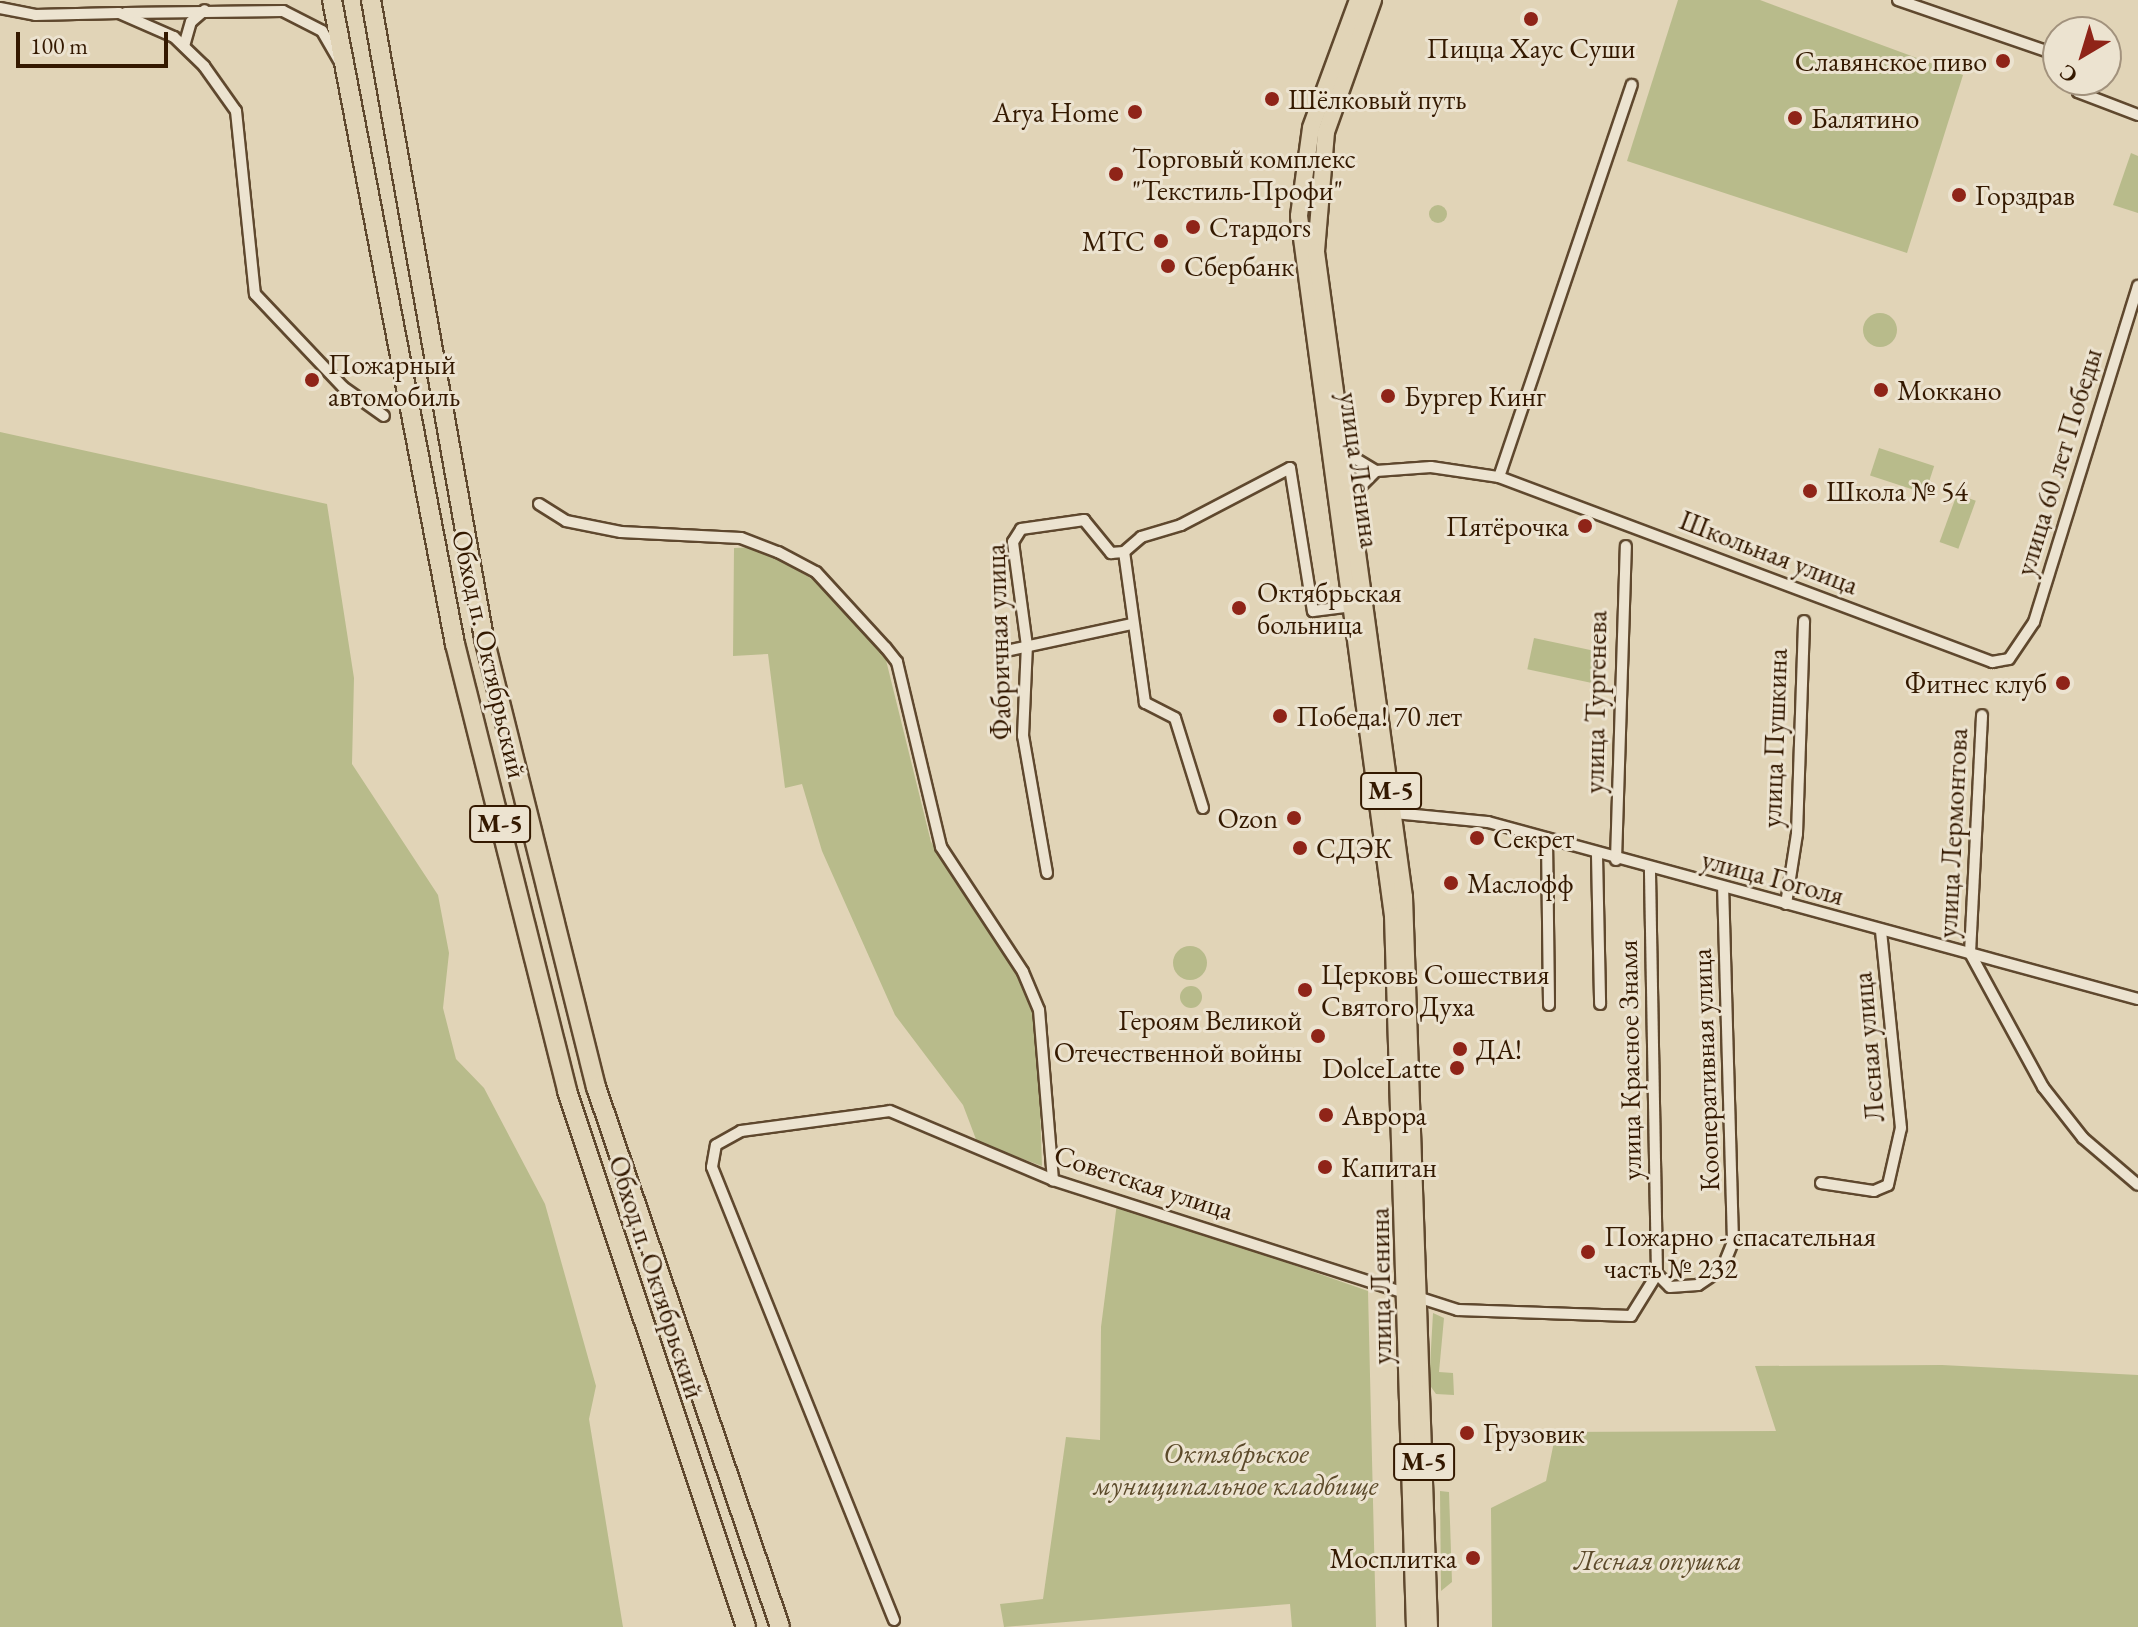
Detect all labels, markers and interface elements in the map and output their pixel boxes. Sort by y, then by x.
marker: Пицца Хаус Суши [1522,10,1540,28]
scale bar [20,16,172,66]
north arrow [2042,16,2122,96]
text: 100 m [30,30,88,61]
place label: Пицца Хаус Суши [1426,31,1636,65]
place label: Славянское пиво [1795,44,1987,78]
marker: Славянское пиво [1994,52,2012,70]
text: С [2053,58,2083,90]
place label: Шёлковый путь [1288,82,1467,116]
marker: Шёлковый путь [1263,90,1281,108]
place label: Arya Home [992,95,1119,129]
place label: Балятино [1811,101,1919,135]
marker: Arya Home [1126,103,1144,121]
marker: Балятино [1786,109,1804,127]
place label: Торговый комплекс "Текстиль-Профи" [1132,141,1356,207]
marker: Торговый комплекс "Текстиль-Профи" [1107,165,1125,183]
place label: Горздрав [1975,178,2075,212]
marker: Горздрав [1950,186,1968,204]
place label: Стардогs [1209,210,1311,244]
marker: Стардогs [1184,218,1202,236]
place label: МТС [1082,224,1145,258]
marker: МТС [1152,232,1170,250]
place label: Сбербанк [1184,249,1294,283]
marker: Сбербанк [1159,257,1177,275]
street label: улица 60 лет Победы [2007,344,2109,580]
place label: Пожарный автомобиль [328,347,460,413]
marker: Пожарный автомобиль [303,371,321,389]
place label: Моккано [1897,373,2001,407]
place label: Бургер Кинг [1404,379,1546,413]
marker: Моккано [1872,381,1890,399]
marker: Бургер Кинг [1379,387,1397,405]
street label: улица Ленина [1332,390,1388,550]
place label: Школа № 54 [1826,474,1968,508]
marker: Школа № 54 [1801,482,1819,500]
street label: Школьная улица [1675,503,1863,601]
place label: Пятёрочка [1446,509,1569,543]
marker: Пятёрочка [1576,517,1594,535]
street label: Обход п. Октябрьский [445,527,535,781]
street label: Фабричная улица [978,543,1018,741]
place label: Октябрьская больница [1257,575,1402,641]
marker: Октябрьская больница [1228,597,1250,619]
street label: улица Тургенева [1577,610,1613,794]
street label: улица Пушкина [1754,648,1794,828]
place label: Фитнес клуб [1905,666,2047,700]
marker: Фитнес клуб [2054,674,2072,692]
place label: Победа! 70 лет [1296,699,1462,733]
marker: Победа! 70 лет [1271,707,1289,725]
street label: улица Лермонтова [1930,727,1974,939]
road number: М-5 [1359,769,1423,813]
place label: Ozon [1217,801,1278,835]
road number: М-5 [468,802,532,846]
marker: Ozon [1285,809,1303,827]
place label: Секрет [1493,821,1574,855]
marker: Секрет [1468,829,1486,847]
place label: СДЭК [1316,831,1392,865]
marker: СДЭК [1291,839,1309,857]
street label: улица Гоголя [1698,842,1848,912]
place label: Маслофф [1467,866,1574,900]
marker: Маслофф [1442,874,1460,892]
street label: улица Красное Знамя [1610,939,1648,1181]
street label: Кооперативная улица [1684,948,1726,1192]
place label: Церковь Сошествия Святого Духа [1321,957,1549,1023]
street label: Лесная улица [1845,970,1891,1124]
marker: Церковь Сошествия Святого Духа [1296,981,1314,999]
place label: Героям Великой Отечественной войны [1054,1003,1302,1069]
marker: Героям Великой Отечественной войны [1309,1027,1327,1045]
place label: ДА! [1476,1032,1522,1066]
marker: ДА! [1451,1040,1469,1058]
place label: DolceLatte [1322,1051,1441,1085]
marker: DolceLatte [1448,1059,1466,1077]
place label: Аврора [1342,1098,1427,1132]
marker: Аврора [1317,1106,1335,1124]
street label: Советская улица [1050,1137,1238,1227]
place label: Капитан [1341,1150,1437,1184]
street label: Обход п. Октябрьский [602,1151,712,1403]
marker: Капитан [1316,1158,1334,1176]
street label: улица Ленина [1362,1207,1398,1365]
place label: Пожарно - спасательная часть № 232 [1604,1219,1876,1285]
marker: Пожарно - спасательная часть № 232 [1579,1243,1597,1261]
place label: Грузовик [1483,1416,1585,1450]
marker: Грузовик [1458,1424,1476,1442]
park label: Октябрьское муниципальное кладбище [1094,1436,1378,1502]
road number: М-5 [1392,1440,1456,1484]
place label: Мосплитка [1330,1541,1457,1575]
park label: Лесная опушка [1574,1543,1742,1577]
marker: Мосплитка [1464,1549,1482,1567]

